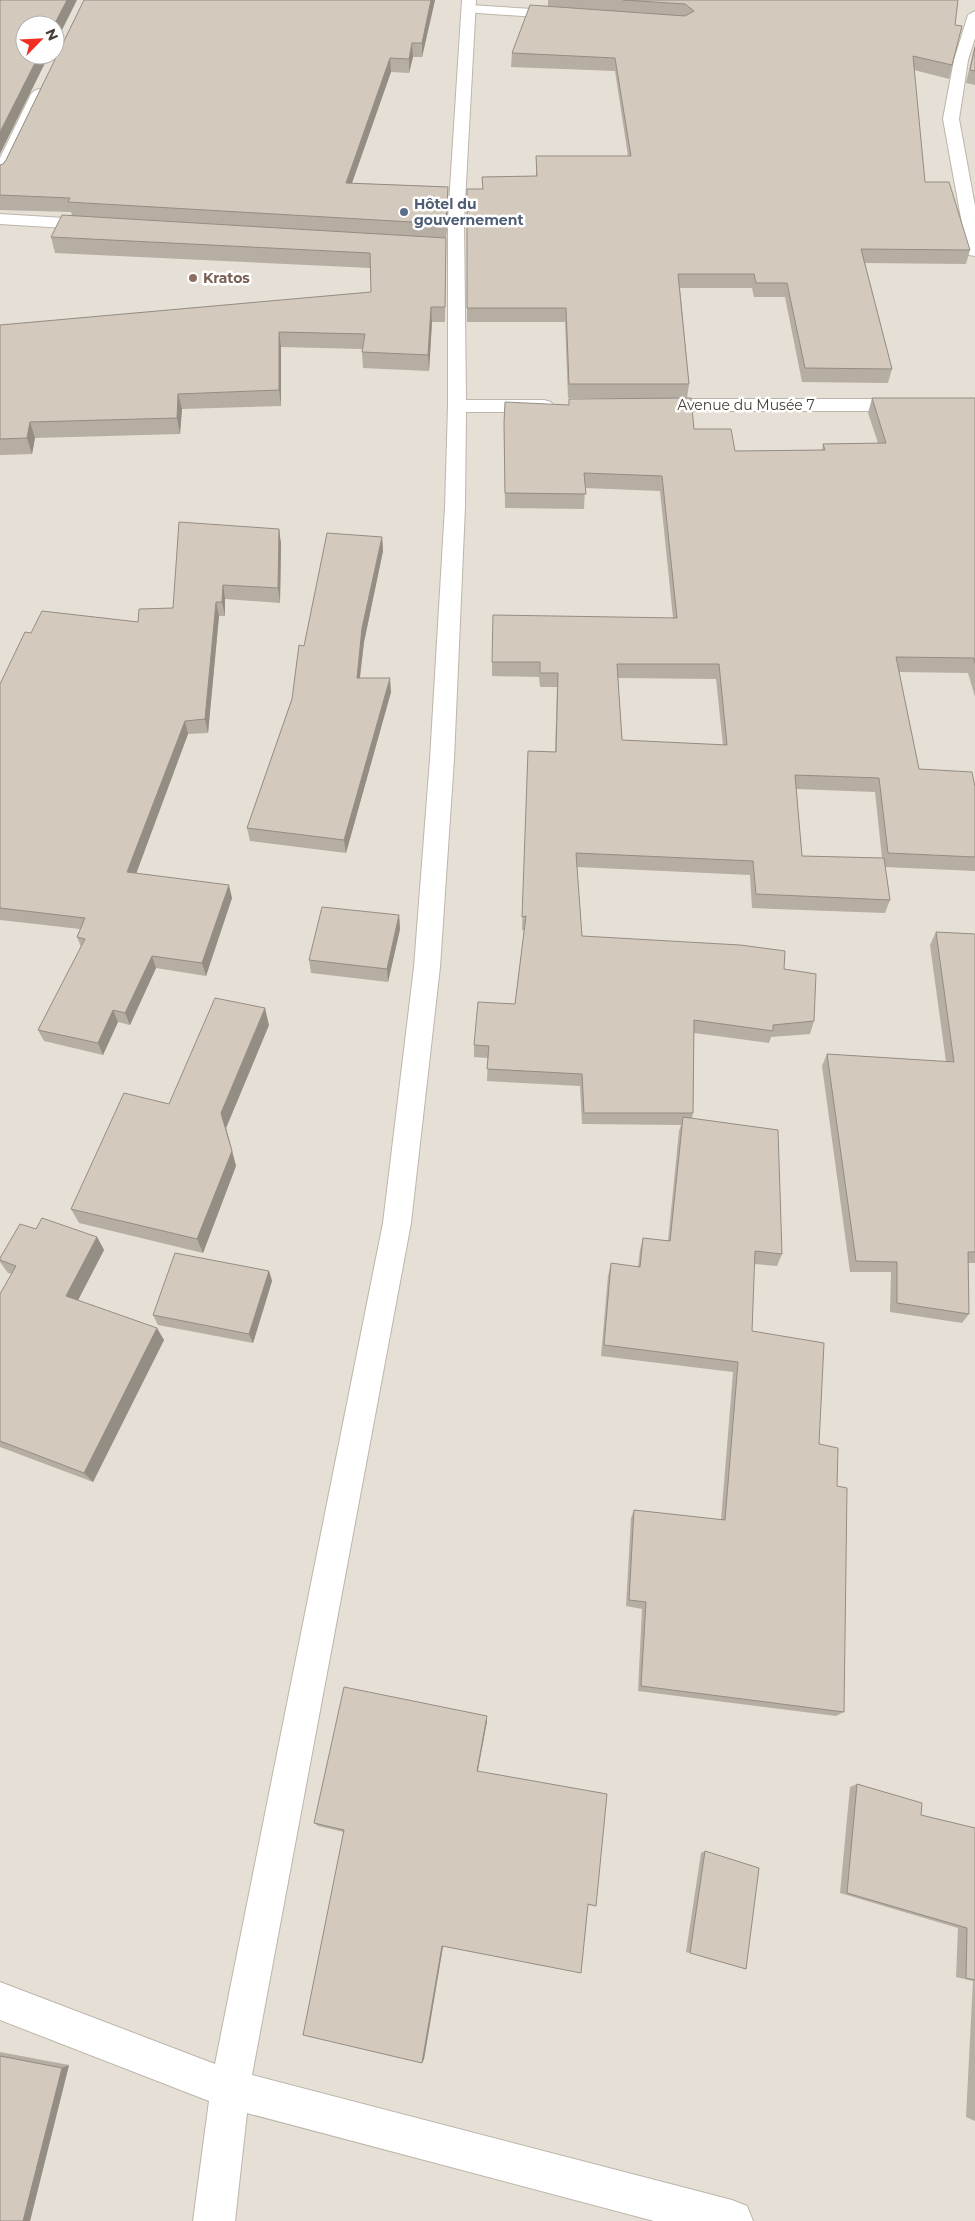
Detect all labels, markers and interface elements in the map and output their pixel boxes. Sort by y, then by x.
north arrow [15,15,65,65]
text: N [41,26,62,44]
place label: Hôtel du gouvernement [414,195,523,229]
marker: Hôtel du gouvernement [398,206,410,218]
place label: Kratos [203,269,250,287]
marker: Kratos [187,272,199,284]
street label: Avenue du Musée 7 [677,396,815,414]

